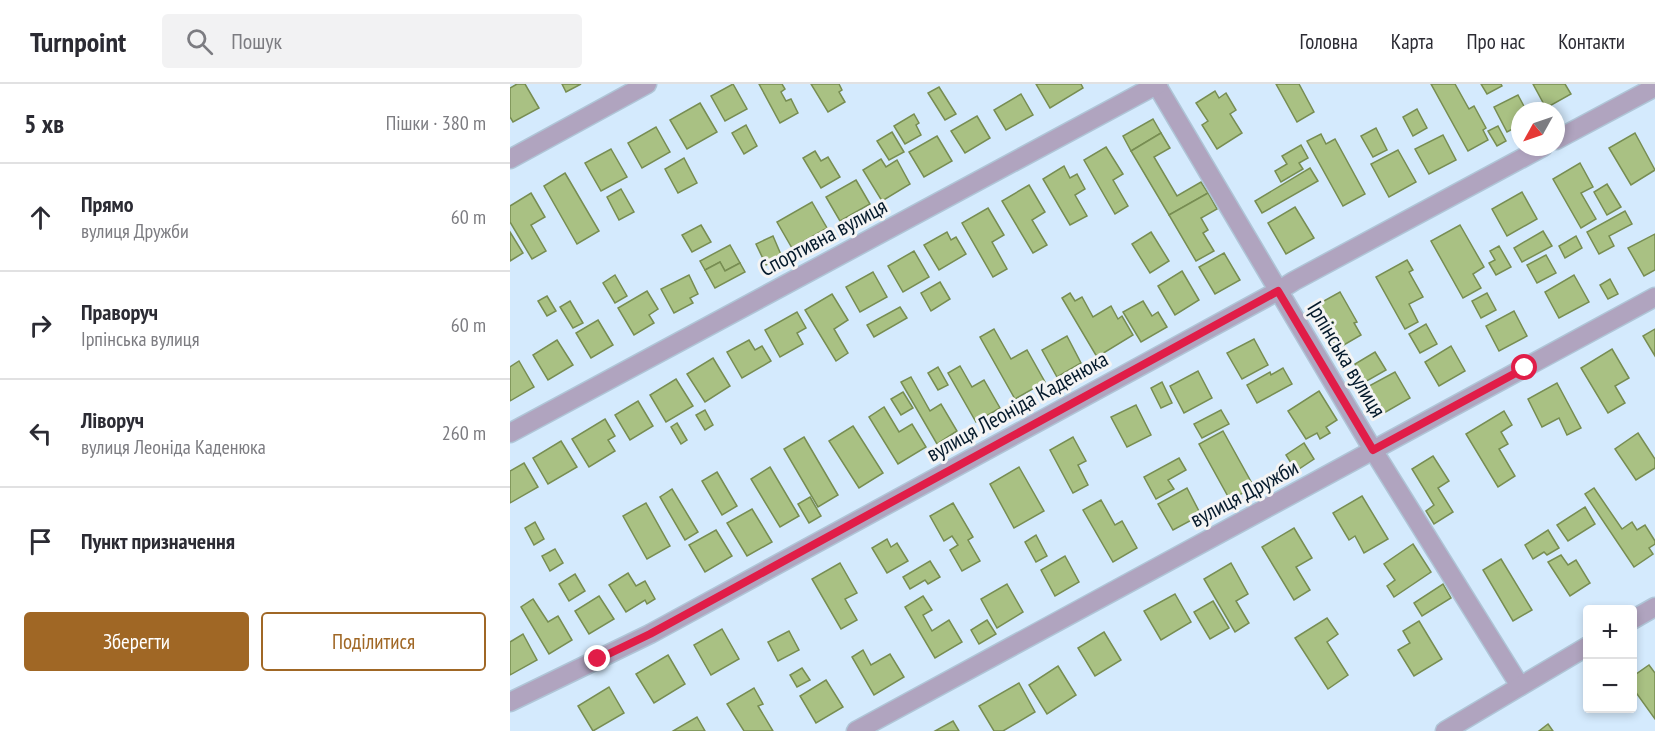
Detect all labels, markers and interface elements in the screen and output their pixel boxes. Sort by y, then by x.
search box [162,14,582,68]
text: Turnpoint [30,23,126,60]
icon: search [183,25,216,58]
text: Пошук [231,27,282,55]
text: Головна [1300,28,1358,55]
text: Карта [1391,28,1434,55]
text: Про нас [1467,28,1525,55]
text: Контакти [1558,28,1625,55]
north arrow [1511,102,1565,156]
text: 5 хв [24,107,64,140]
text: Пішки · 380 m [386,110,486,136]
text: Прямо [81,190,134,218]
street label: Спортивна вулиця [754,192,892,282]
icon: ahead [24,201,57,234]
text: 60 m [451,204,486,230]
text: вулиця Дружби [81,218,189,244]
street label: Ірпінська вулиця [1301,296,1393,422]
text: Праворуч [81,298,158,326]
icon: right [24,309,57,342]
text: 60 m [451,312,486,338]
text: Ірпінська вулиця [81,326,199,352]
street label: вулиця Леоніда Каденюка [921,344,1113,468]
route start [1511,354,1537,380]
text: Ліворуч [81,406,144,434]
icon: left [24,417,57,450]
text: 260 m [442,420,486,446]
text: вулиця Леоніда Каденюка [81,434,266,460]
street label: вулиця Дружби [1185,453,1303,533]
icon: arrive [24,525,57,558]
text: Пункт призначення [81,527,235,555]
map controls [1583,605,1637,713]
button: + [1583,605,1637,659]
button: Зберегти [24,612,249,671]
button: Поділитися [261,612,486,671]
route end [584,645,610,671]
button: − [1583,659,1637,713]

